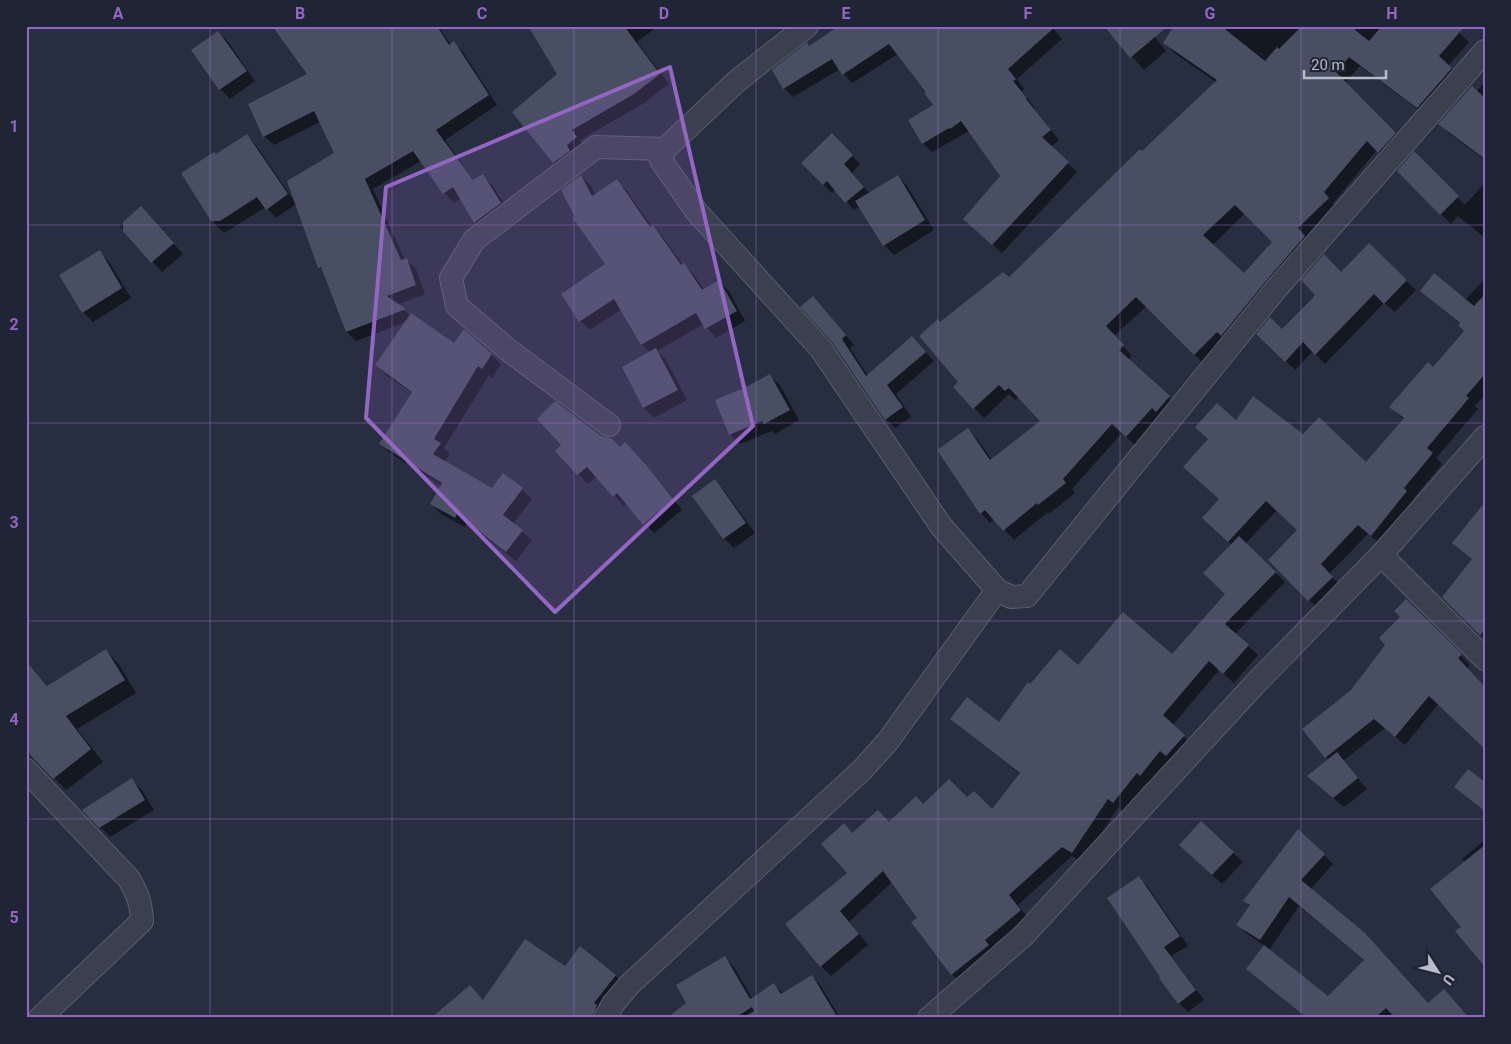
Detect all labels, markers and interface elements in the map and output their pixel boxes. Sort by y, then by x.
text: A [113,4,124,23]
text: B [295,4,305,23]
text: C [477,4,487,23]
text: D [659,4,669,23]
text: E [842,4,851,23]
text: F [1024,4,1033,23]
text: G [1205,4,1216,23]
text: H [1386,4,1398,23]
scale bar [1304,48,1386,80]
text: 20 m [1311,56,1345,74]
text: 1 [9,117,19,136]
text: 2 [9,315,19,334]
text: 3 [9,513,19,532]
text: 4 [9,710,19,729]
text: 5 [9,908,19,927]
north arrow [1414,946,1464,996]
text: U [1439,971,1458,988]

